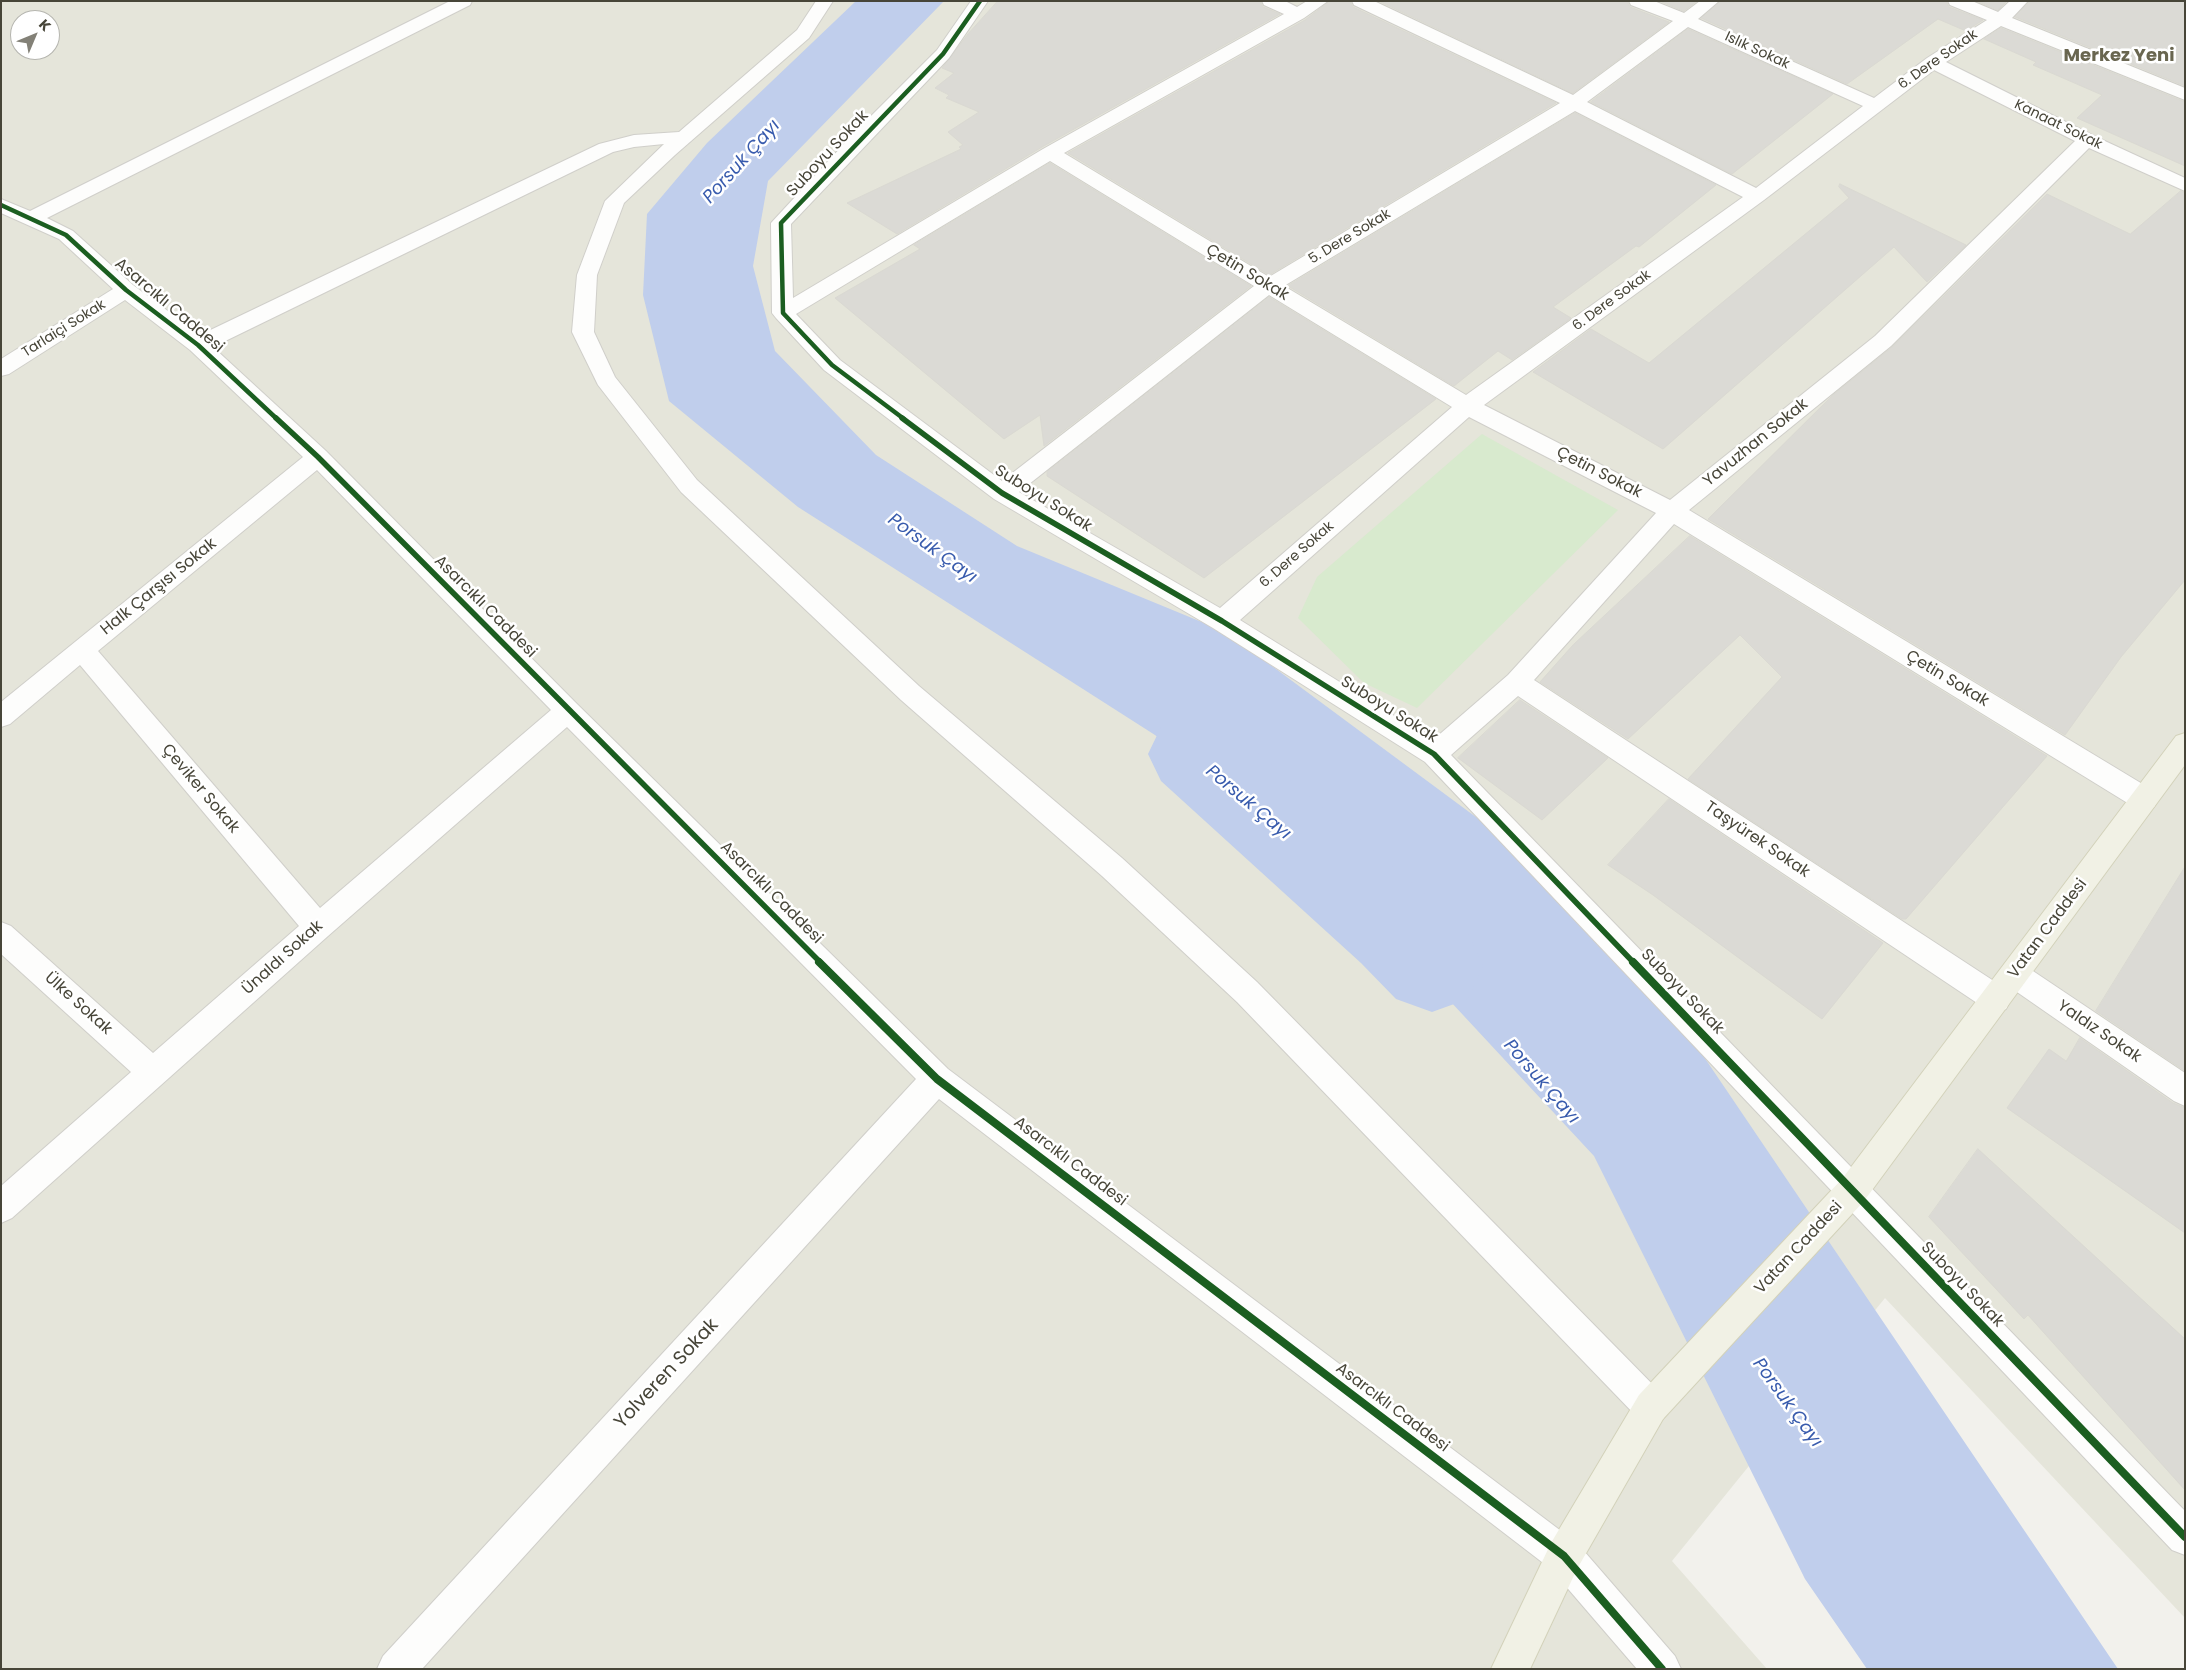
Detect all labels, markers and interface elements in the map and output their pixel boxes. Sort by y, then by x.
north arrow [10,10,60,60]
text: K [34,15,55,36]
street label: 6. Dere Sokak [1895,26,1981,94]
street label: Islık Sokak [1722,29,1792,73]
district label: Merkez Yeni [2064,45,2174,67]
street label: Kanaat Sokak [2011,96,2105,154]
street label: Suboyu Sokak [783,107,873,201]
water label: Porsuk Çayı [699,116,785,208]
street label: 5. Dere Sokak [1306,206,1394,268]
street label: Çetin Sokak [1202,241,1292,305]
street label: Asarcıklı Caddesi [110,255,228,357]
street label: 6. Dere Sokak [1570,267,1654,335]
street label: Tarlaiçi Sokak [19,297,109,361]
street label: Yavuzhan Sokak [1700,395,1812,491]
street label: Çetin Sokak [1553,443,1645,503]
street label: Suboyu Sokak [991,461,1095,537]
water label: Porsuk Çayı [883,509,981,589]
street label: 6. Dere Sokak [1256,518,1338,592]
street label: Halk Çarşısı Sokak [97,534,221,640]
street label: Asarcıklı Caddesi [430,552,540,662]
street label: Çetin Sokak [1902,647,1992,711]
street label: Suboyu Sokak [1337,672,1441,748]
street label: Çeviker Sokak [157,741,243,837]
water label: Porsuk Çayı [1201,761,1295,845]
street label: Taşyürek Sokak [1701,798,1813,882]
street label: Asarcıklı Caddesi [716,838,826,948]
street label: Vatan Caddesi [2004,875,2092,983]
street label: Ünaldı Sokak [239,917,327,999]
street label: Suboyu Sokak [1636,945,1728,1039]
street label: Ülke Sokak [40,969,116,1039]
street label: Yaldız Sokak [2053,997,2145,1067]
water label: Porsuk Çayı [1498,1035,1584,1129]
street label: Asarcıklı Caddesi [1010,1113,1130,1211]
street label: Vatan Caddesi [1751,1198,1847,1298]
street label: Suboyu Sokak [1916,1238,2008,1332]
street label: Yolveren Sokak [610,1314,724,1434]
water label: Porsuk Çayı [1747,1354,1827,1452]
street label: Asarcıklı Caddesi [1332,1359,1452,1457]

